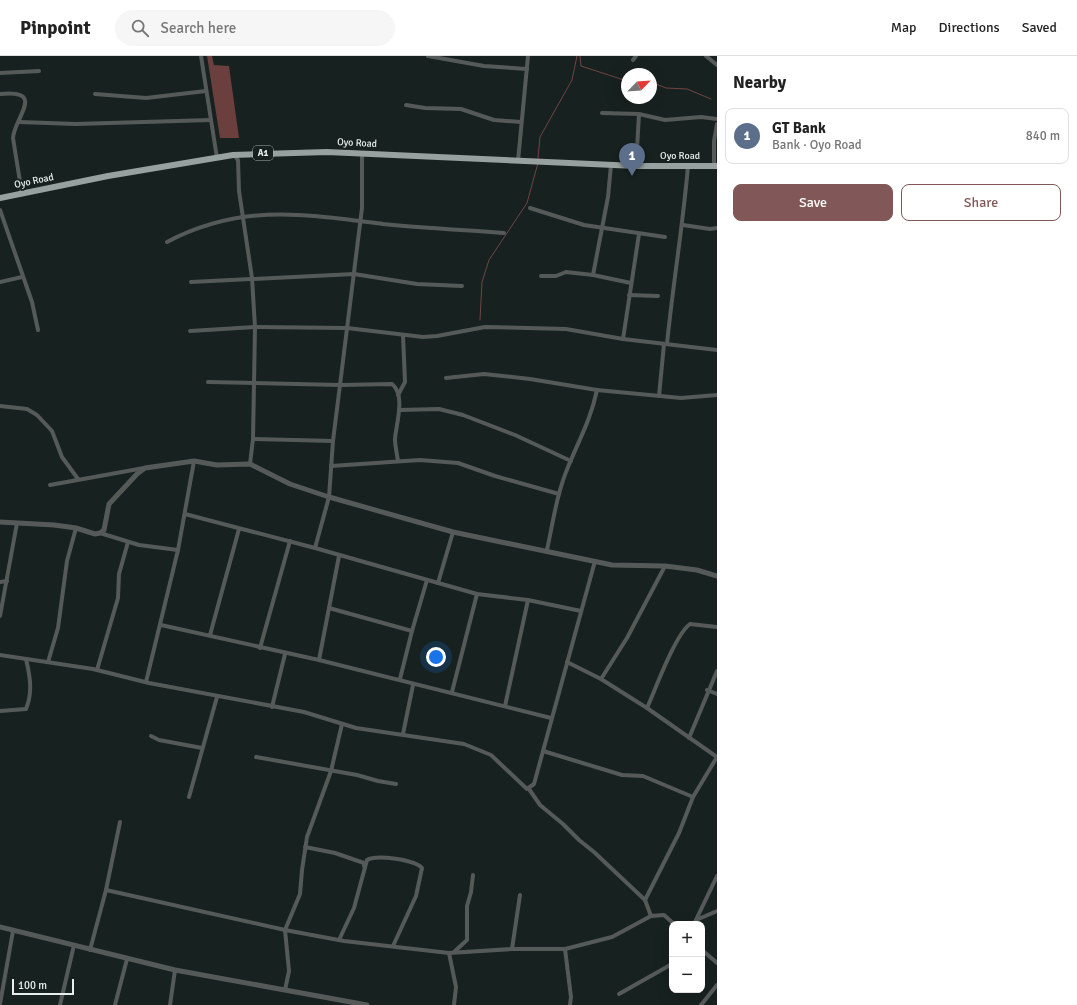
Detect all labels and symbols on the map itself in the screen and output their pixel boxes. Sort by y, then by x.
north arrow [621,68,657,104]
street label: Oyo Road [337,136,377,150]
pin: 1 [619,143,645,176]
road number: A1 [253,146,273,160]
street label: Oyo Road [660,150,700,162]
street label: Oyo Road [13,171,55,191]
your location [426,647,446,667]
scale bar [12,977,74,996]

